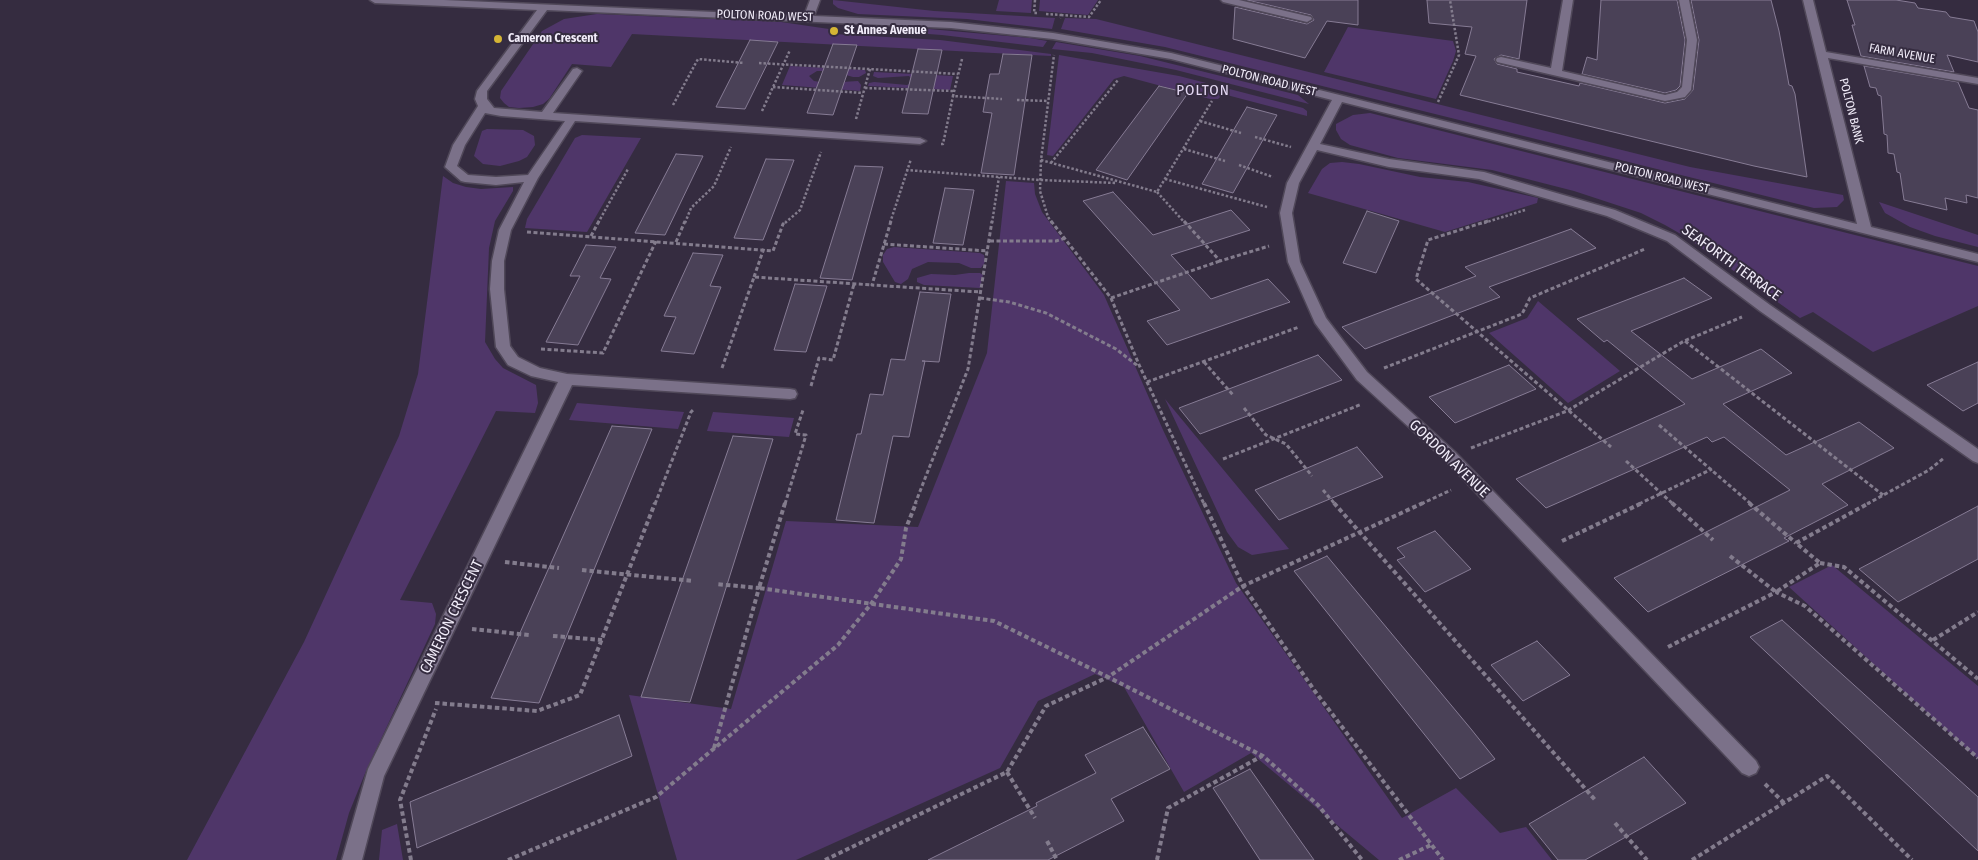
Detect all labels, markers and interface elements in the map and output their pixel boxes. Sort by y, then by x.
street label: POLTON ROAD WEST [716,7,814,25]
place label: St Annes Avenue [844,24,927,38]
marker: St Annes Avenue [828,25,840,37]
place label: Cameron Crescent [508,32,598,46]
marker: Cameron Crescent [492,33,504,45]
street label: FARM AVENUE [1868,41,1936,67]
street label: POLTON ROAD WEST [1220,62,1318,100]
street label: POLTON BANK [1836,77,1866,145]
district label: POLTON [1175,82,1231,100]
street label: POLTON ROAD WEST [1613,159,1711,197]
street label: SEAFORTH TERRACE [1678,221,1784,305]
street label: GORDON AVENUE [1405,416,1493,502]
street label: CAMERON CRESCENT [417,557,487,677]

